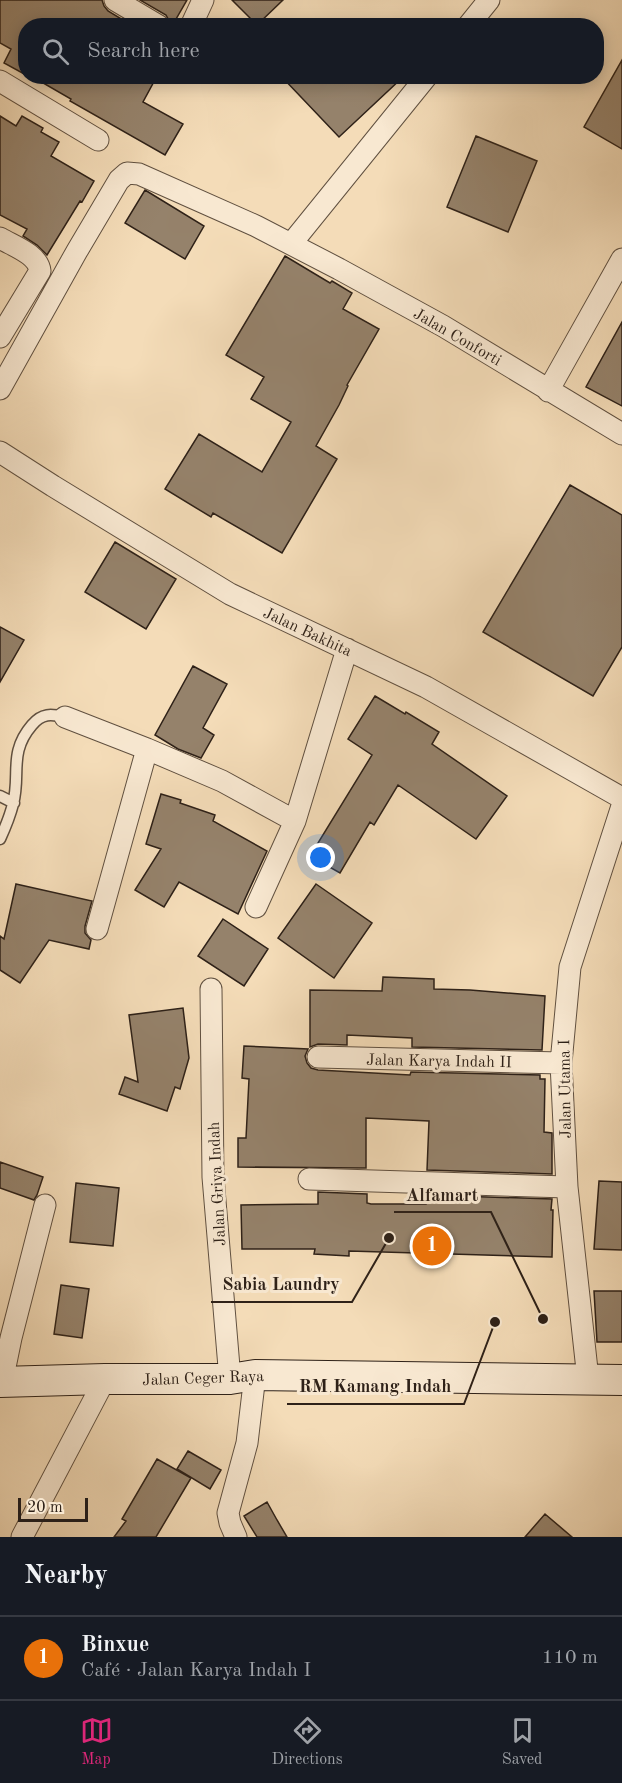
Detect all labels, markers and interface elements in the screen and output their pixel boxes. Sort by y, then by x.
search box [18,18,604,84]
icon: search [39,35,72,68]
text: Search here [87,40,200,62]
street label: Jalan Conforti [410,306,504,369]
street label: Jalan Bakhita [260,605,354,660]
your location [306,843,335,872]
street label: Jalan Utama I [557,1039,575,1139]
street label: Jalan Karya Indah II [366,1053,512,1071]
street label: Jalan Griya Indah [207,1121,229,1247]
callout: Alfamart [394,1176,491,1212]
text: Alfamart [406,1187,479,1205]
pin: 1 [412,1224,452,1268]
callout: Sabia Laundry [211,1266,352,1302]
text: Sabia Laundry [222,1276,340,1294]
callout: RM Kamang Indah [287,1368,464,1404]
street label: Jalan Ceger Raya [142,1369,264,1389]
text: RM Kamang Indah [299,1378,451,1396]
scale bar [18,1495,88,1522]
text: 20 m [27,1500,63,1516]
text: Nearby [24,1563,108,1589]
text: Binxue [81,1634,149,1656]
text: 1 [38,1648,49,1668]
text: 110 m [542,1648,598,1668]
text: Café · Jalan Karya Indah I [81,1661,311,1681]
tab: Map [80,1714,113,1770]
tab: Directions [272,1714,343,1770]
tab: Saved [502,1714,542,1770]

